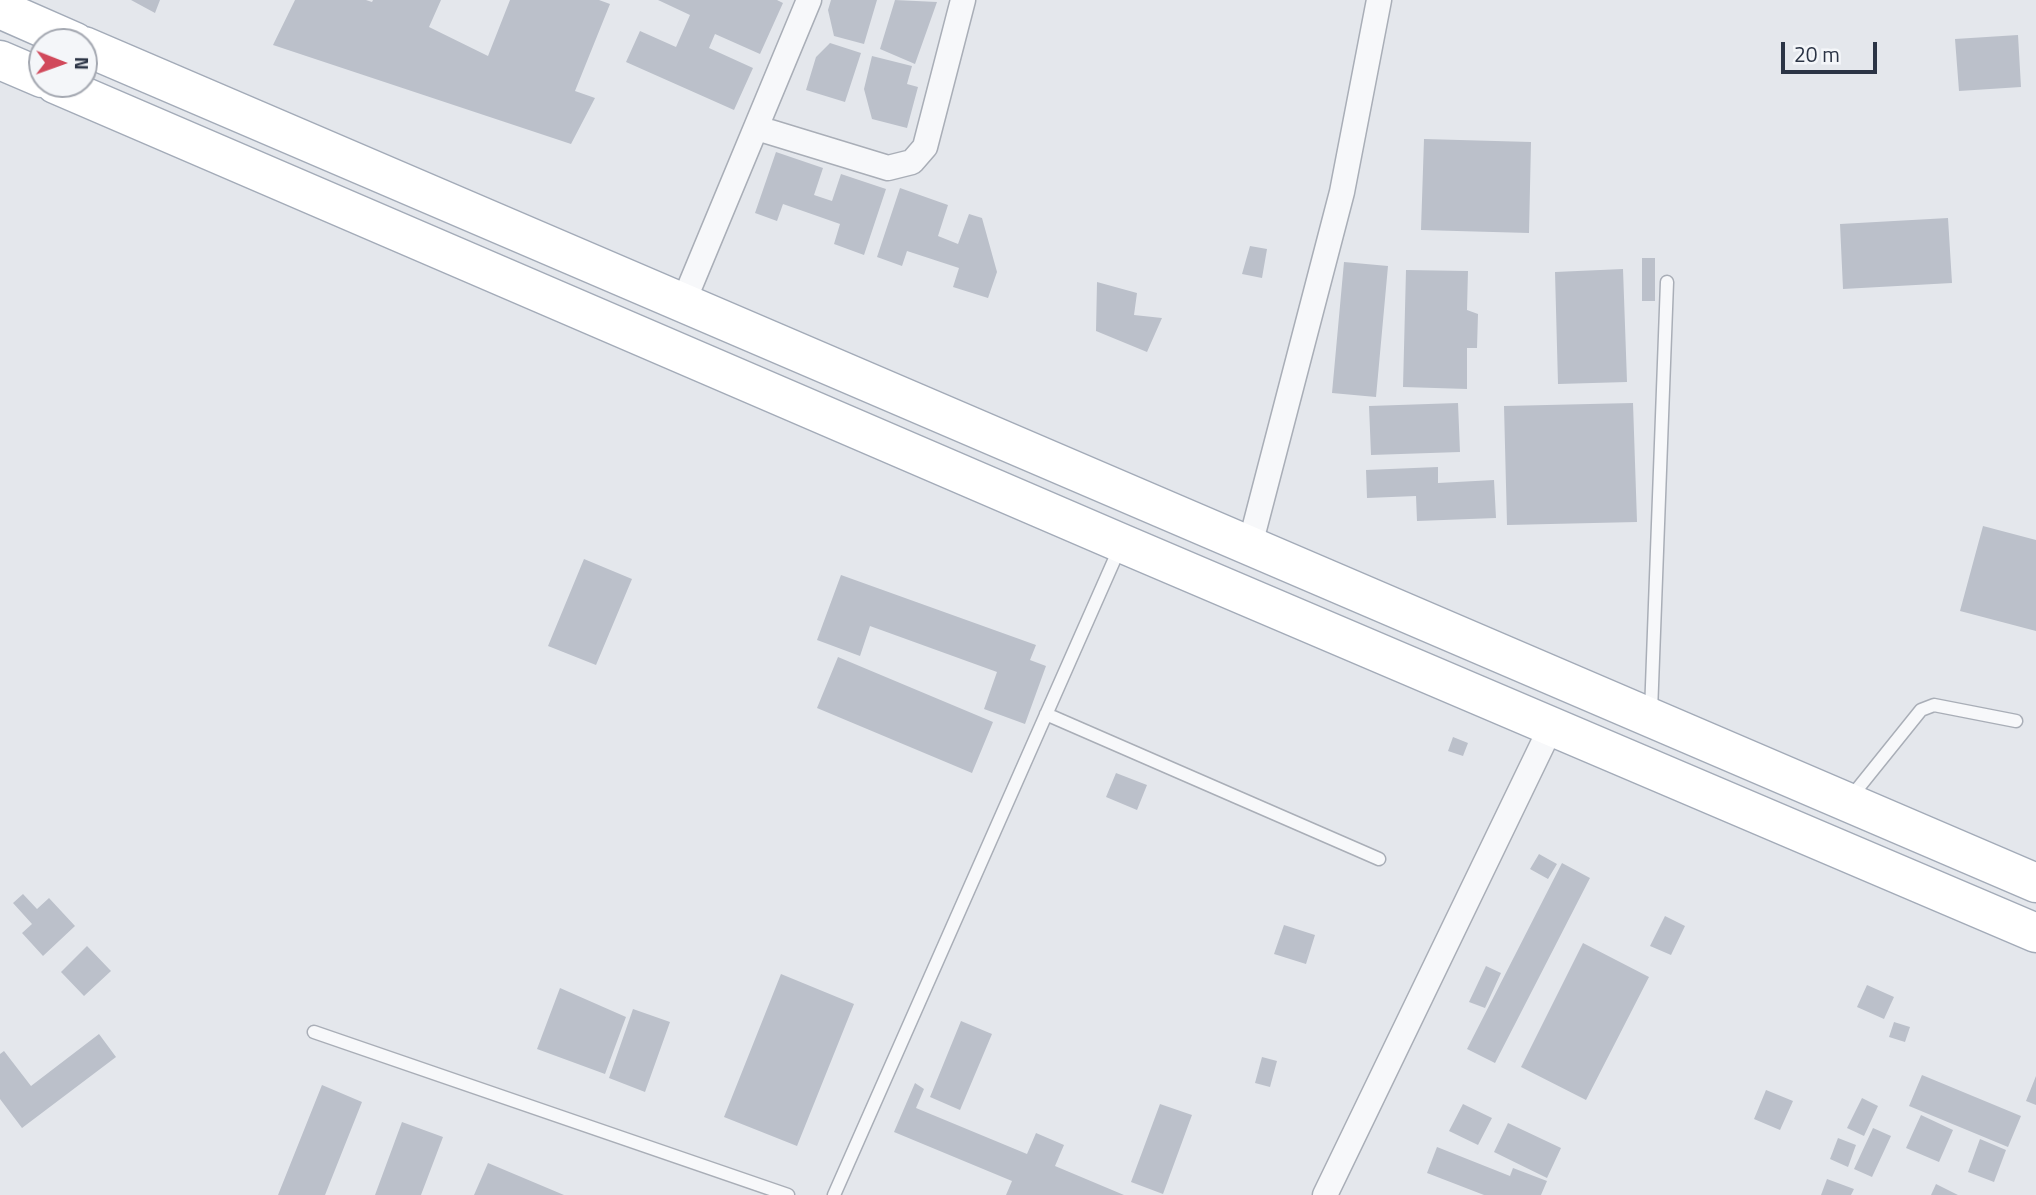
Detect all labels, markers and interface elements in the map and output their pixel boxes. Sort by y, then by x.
north arrow [28,28,98,98]
scale bar [1784,28,1880,72]
text: 20 m [1794,38,1840,70]
text: N [68,56,97,70]

